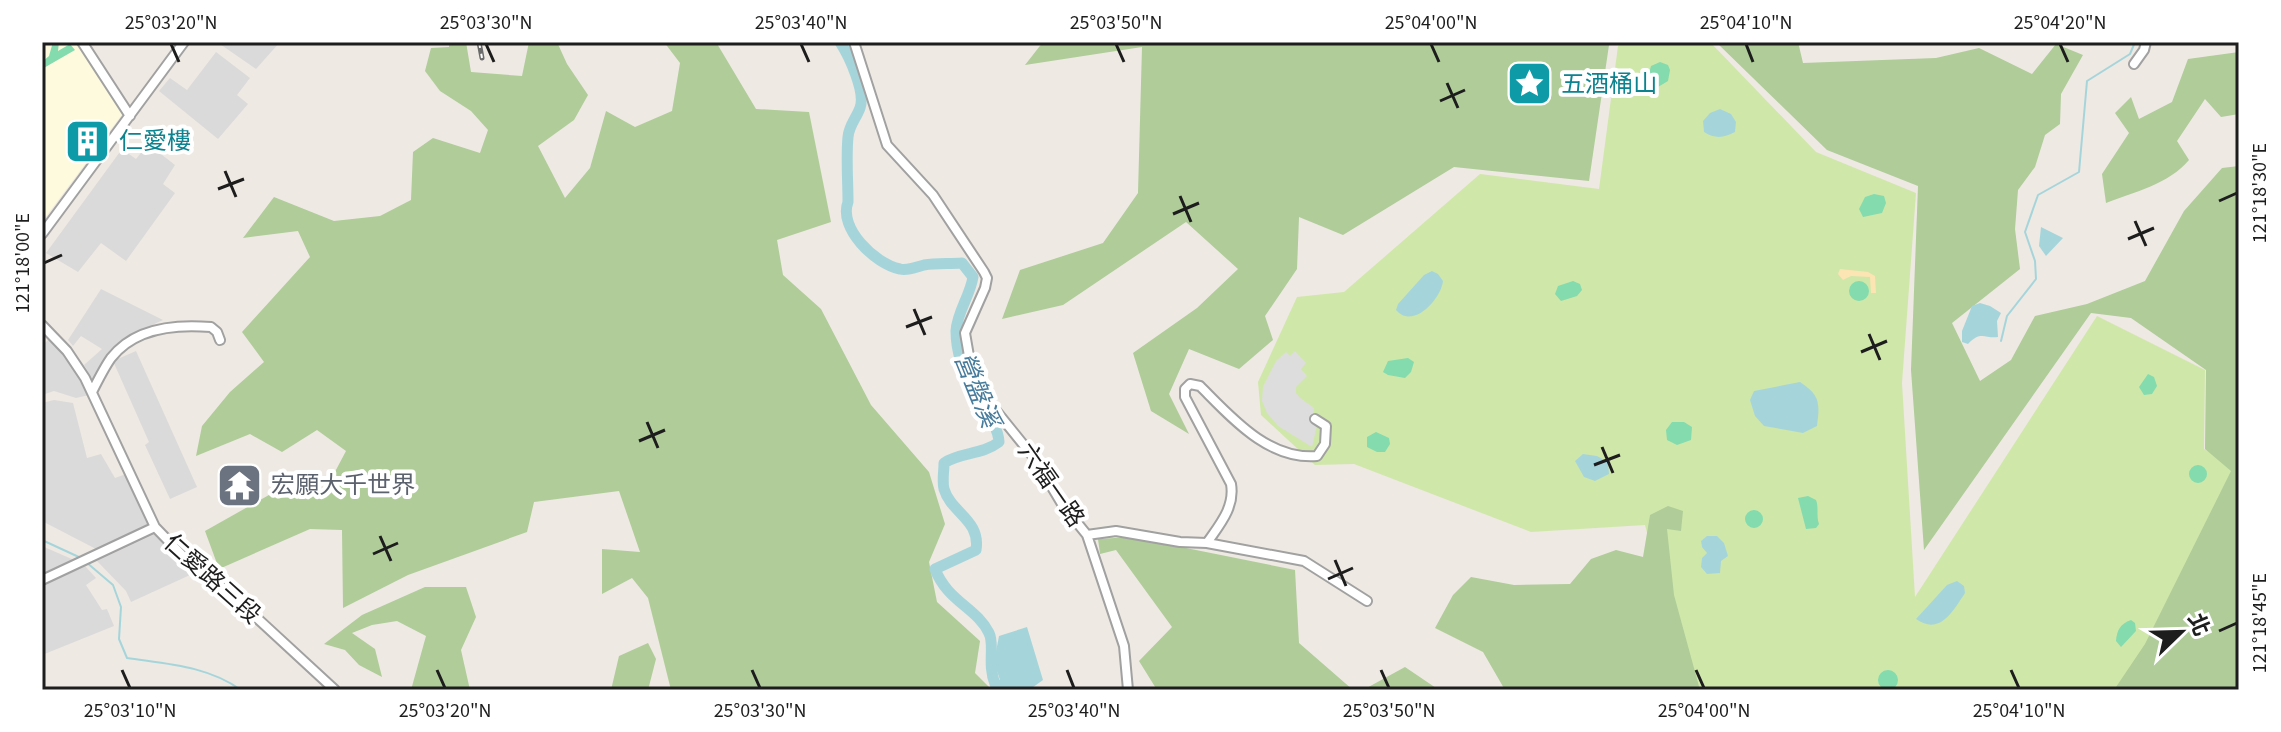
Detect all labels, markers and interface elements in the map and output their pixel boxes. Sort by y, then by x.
text: 25°03'20"N [125,9,217,37]
text: 25°03'30"N [440,9,532,37]
text: 25°03'40"N [755,9,847,37]
text: 25°03'50"N [1070,9,1162,37]
text: 25°04'00"N [1385,9,1477,37]
text: 25°04'10"N [1700,9,1792,37]
text: 25°04'20"N [2014,9,2106,37]
place icon: 五酒桶山 [1506,60,1554,108]
place label: 五酒桶山 [1561,67,1657,102]
building icon: 仁愛樓 [64,117,112,165]
place label: 仁愛樓 [119,124,191,159]
text: 121°18'30"E [2246,143,2274,243]
text: 121°18'00"E [9,213,37,313]
water label: 營盤溪 [945,347,1010,437]
street label: 六福一路 [1009,436,1093,534]
temple icon: 宏願大千世界 [216,461,264,509]
place label: 宏願大千世界 [271,468,415,503]
street label: 仁愛路三段 [156,526,268,632]
text: 121°18'45"E [2246,573,2274,673]
north arrow [2141,592,2221,672]
text: 北 [2179,608,2218,641]
text: 25°03'10"N [84,697,176,725]
text: 25°03'20"N [399,697,491,725]
text: 25°03'30"N [714,697,806,725]
text: 25°03'40"N [1028,697,1120,725]
text: 25°03'50"N [1343,697,1435,725]
text: 25°04'00"N [1658,697,1750,725]
text: 25°04'10"N [1973,697,2065,725]

